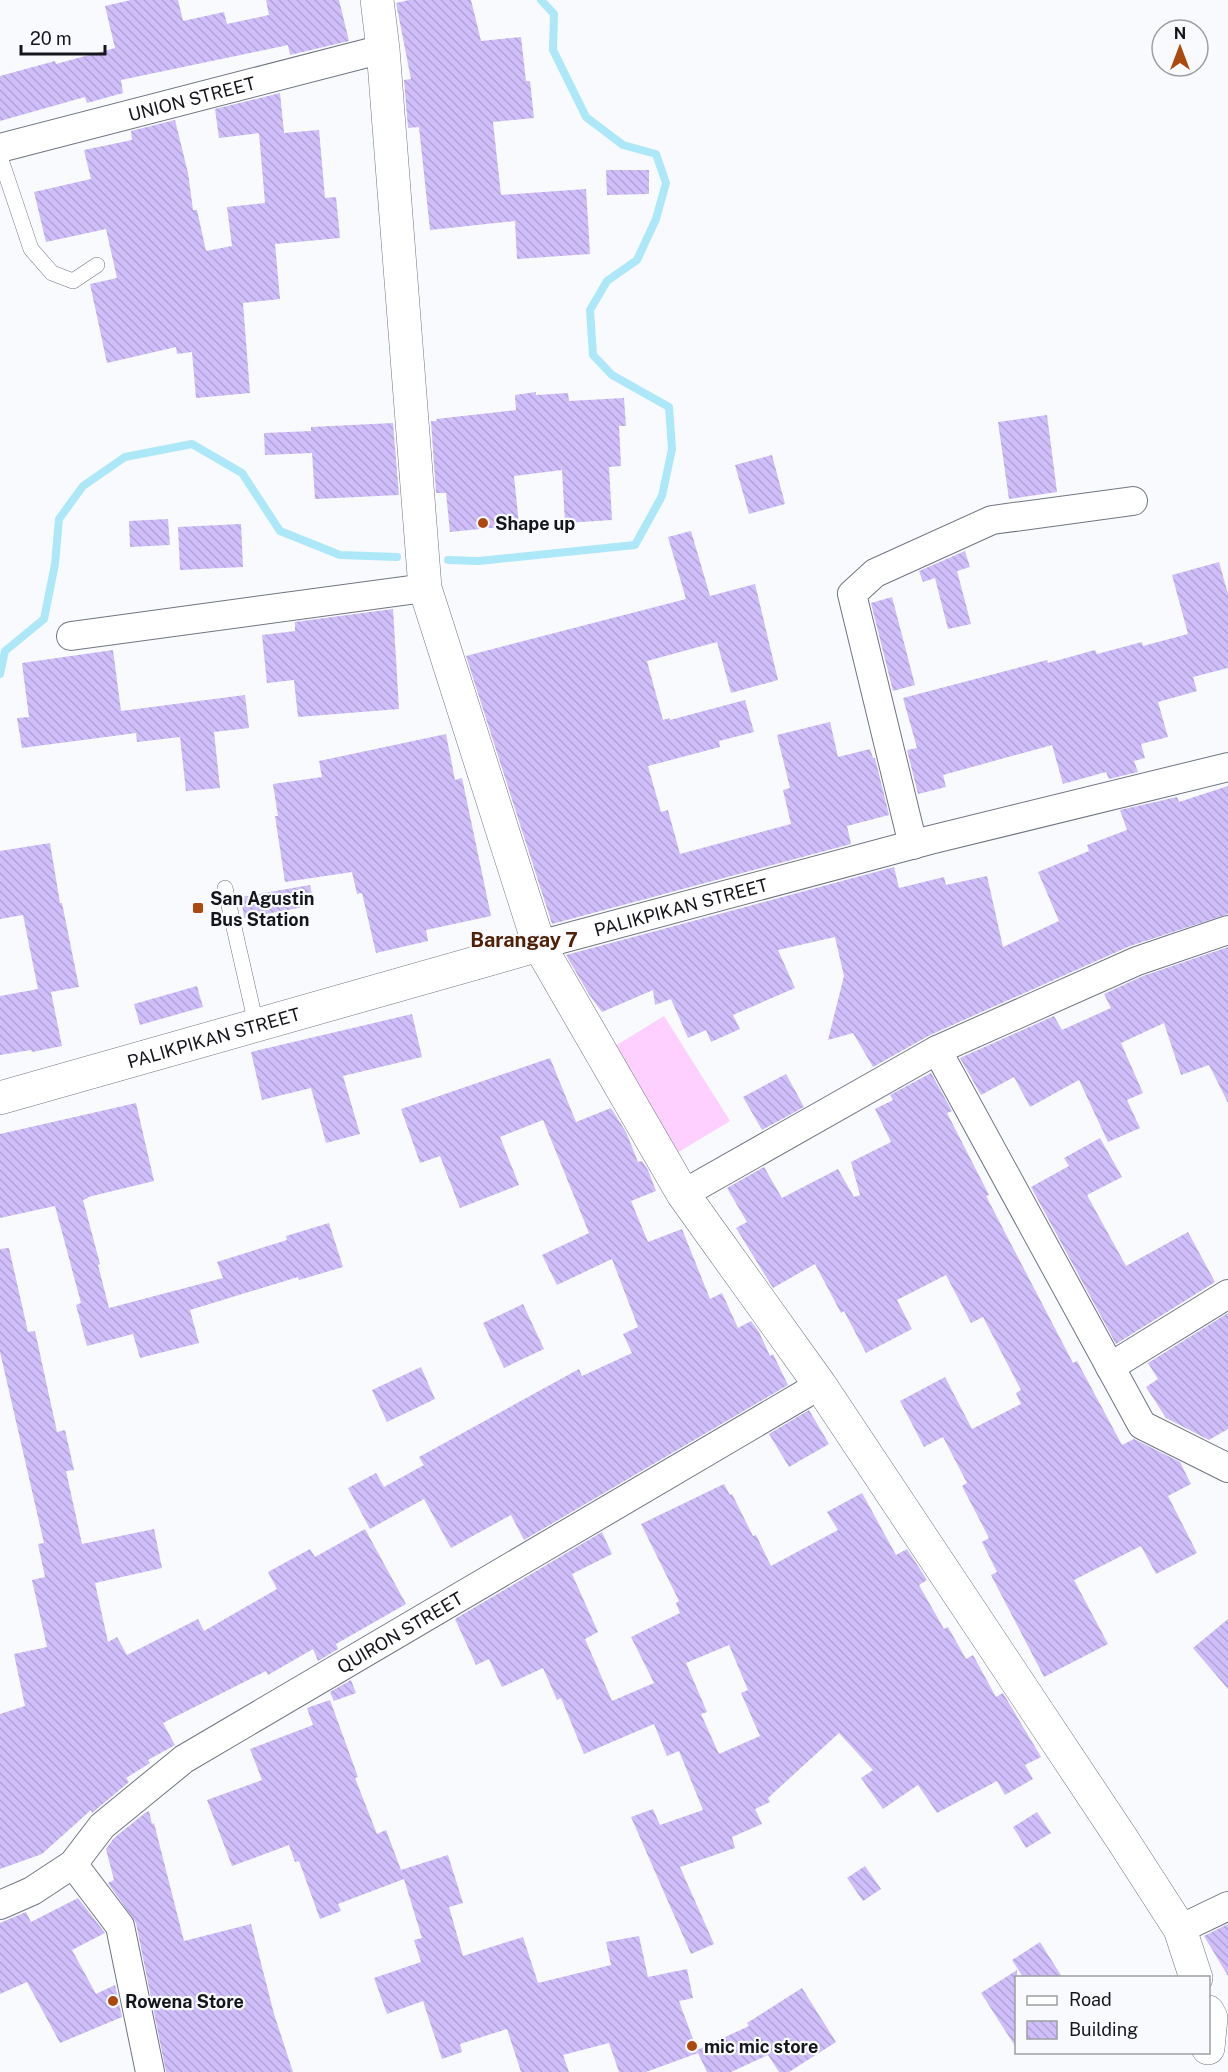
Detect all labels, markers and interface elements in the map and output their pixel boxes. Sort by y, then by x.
scale bar [21,18,105,56]
north arrow [1150,18,1210,78]
text: N [1174,24,1186,43]
text: 20 m [30,28,72,49]
street label: UNION STREET [126,72,258,125]
place label: Shape up [495,513,575,534]
marker: Shape up [476,516,490,530]
street label: PALIKPIKAN STREET [592,873,770,940]
place label: San Agustin Bus Station [210,888,314,930]
marker: San Agustin Bus Station [191,901,205,915]
district label: Barangay 7 [470,928,578,952]
street label: PALIKPIKAN STREET [125,1003,303,1072]
street label: QUIRON STREET [333,1587,467,1677]
legend [1015,1976,1210,2054]
text: Road [1069,1989,1112,2010]
place label: Rowena Store [125,1991,244,2012]
marker: Rowena Store [106,1994,120,2008]
text: Building [1069,2019,1138,2040]
place label: mic mic store [704,2036,818,2057]
marker: mic mic store [685,2039,699,2053]

